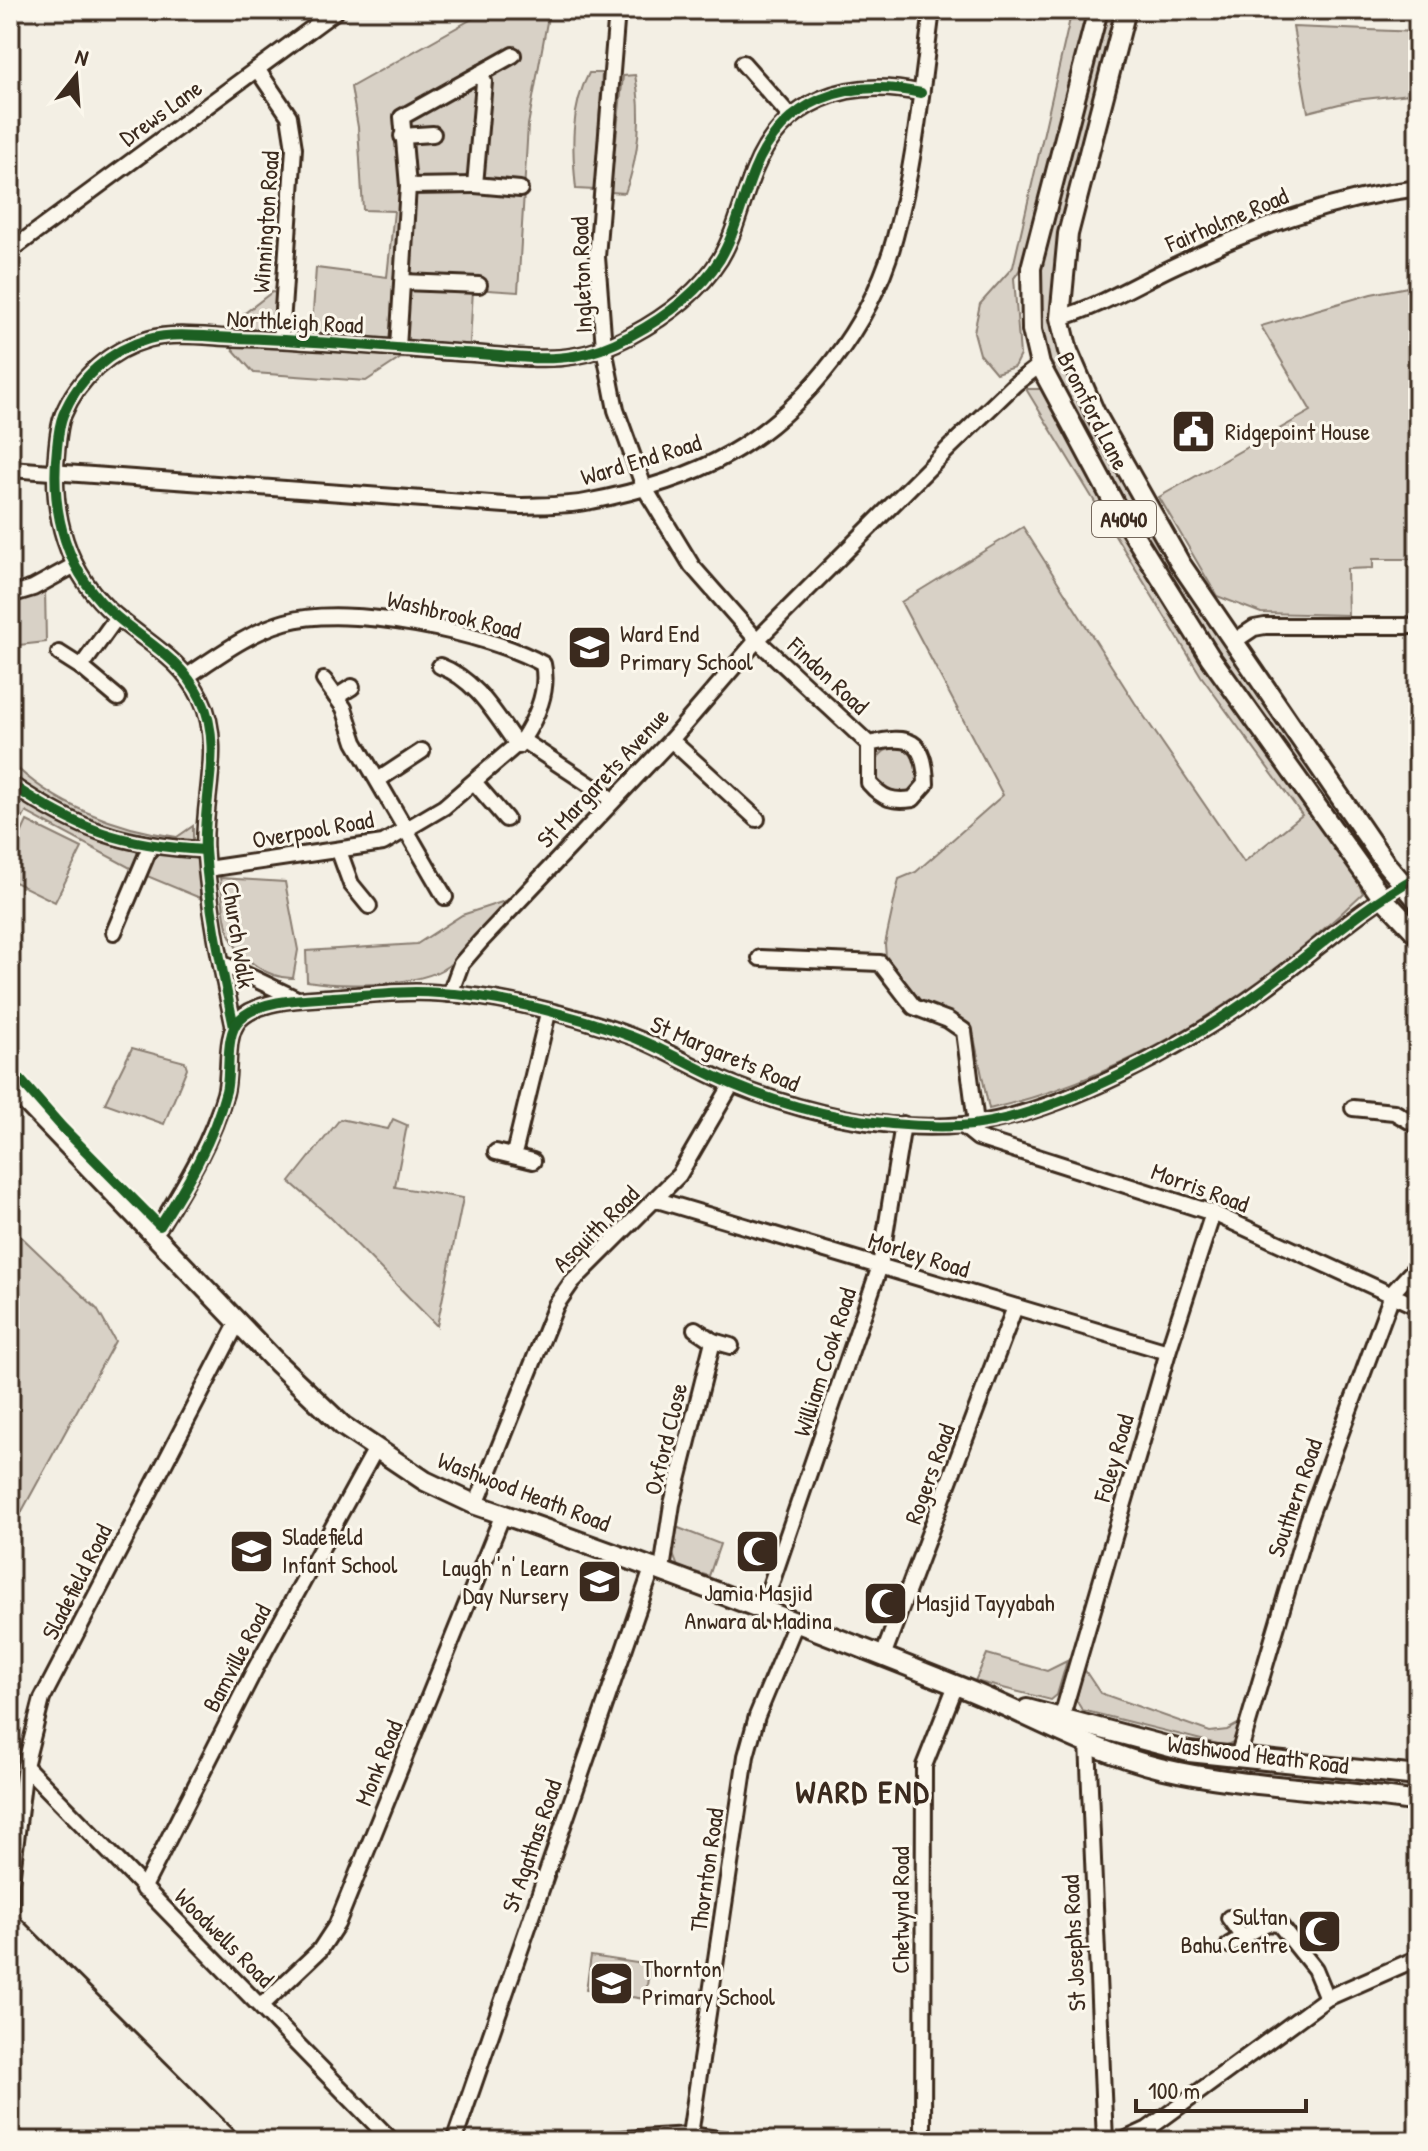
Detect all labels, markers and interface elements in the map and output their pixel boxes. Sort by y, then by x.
north arrow [36,36,116,116]
text: N [72,41,92,73]
street label: Drews Lane [113,71,209,153]
street label: Winnington Road [244,150,286,294]
street label: Fairholme Road [1160,179,1293,260]
street label: Ingleton Road [563,216,599,334]
street label: Northleigh Road [226,301,364,341]
street label: Bromford Lane [1050,346,1138,475]
public building icon: Ridgepoint House [1170,408,1218,456]
place label: Ridgepoint House [1225,415,1371,447]
street label: Ward End Road [577,426,705,492]
road number: A4040 [1092,501,1156,537]
street label: Washbrook Road [384,582,524,646]
place label: Ward End Primary School [620,617,754,677]
school or university icon: Ward End Primary School [565,624,613,672]
street label: Findon Road [780,629,876,721]
street label: St Margarets Avenue [529,700,676,854]
street label: Overpool Road [250,803,376,855]
street label: Church Walk [215,879,263,990]
street label: St Margarets Road [646,1007,805,1099]
street label: Morris Road [1147,1155,1254,1220]
street label: Asquith Road [545,1178,646,1279]
street label: Morley Road [865,1224,974,1285]
street label: William Cook Road [785,1283,863,1440]
street label: Oxford Close [636,1379,695,1498]
street label: Foley Road [1085,1410,1141,1506]
street label: Rogers Road [896,1419,962,1528]
street label: Southern Road [1259,1434,1329,1561]
street label: Washwood Heath Road [434,1443,615,1539]
street label: Sladefield Road [33,1518,119,1645]
place label: Sladefield Infant School [282,1520,398,1580]
school or university icon: Sladefield Infant School [227,1527,275,1575]
mosque icon: Jamia Masjid Anwara al Madina [734,1527,782,1575]
place label: Laugh 'n' Learn Day Nursery [443,1551,569,1611]
school or university icon: Laugh 'n' Learn Day Nursery [576,1558,624,1606]
place label: Jamia Masjid Anwara al Madina [684,1576,832,1636]
mosque icon: Masjid Tayyabah [861,1579,909,1627]
place label: Masjid Tayyabah [916,1586,1055,1618]
street label: Bamville Road [194,1598,278,1717]
street label: Monk Road [346,1715,410,1810]
street label: Washwood Heath Road [1166,1727,1351,1781]
district label: WARD END [796,1770,930,1813]
street label: St Agathas Road [493,1775,569,1916]
street label: Thornton Road [681,1806,731,1934]
street label: Chetwynd Road [884,1846,916,1974]
street label: St Josephs Road [1053,1874,1093,2012]
street label: Woodwells Road [168,1881,281,1994]
place label: Sultan Bahu Centre [1181,1900,1288,1960]
mosque icon: Sultan Bahu Centre [1295,1907,1343,1955]
place label: Thornton Primary School [642,1952,776,2012]
school or university icon: Thornton Primary School [587,1959,635,2007]
scale bar [1136,2063,1306,2113]
text: 100 m [1148,2074,1200,2106]

